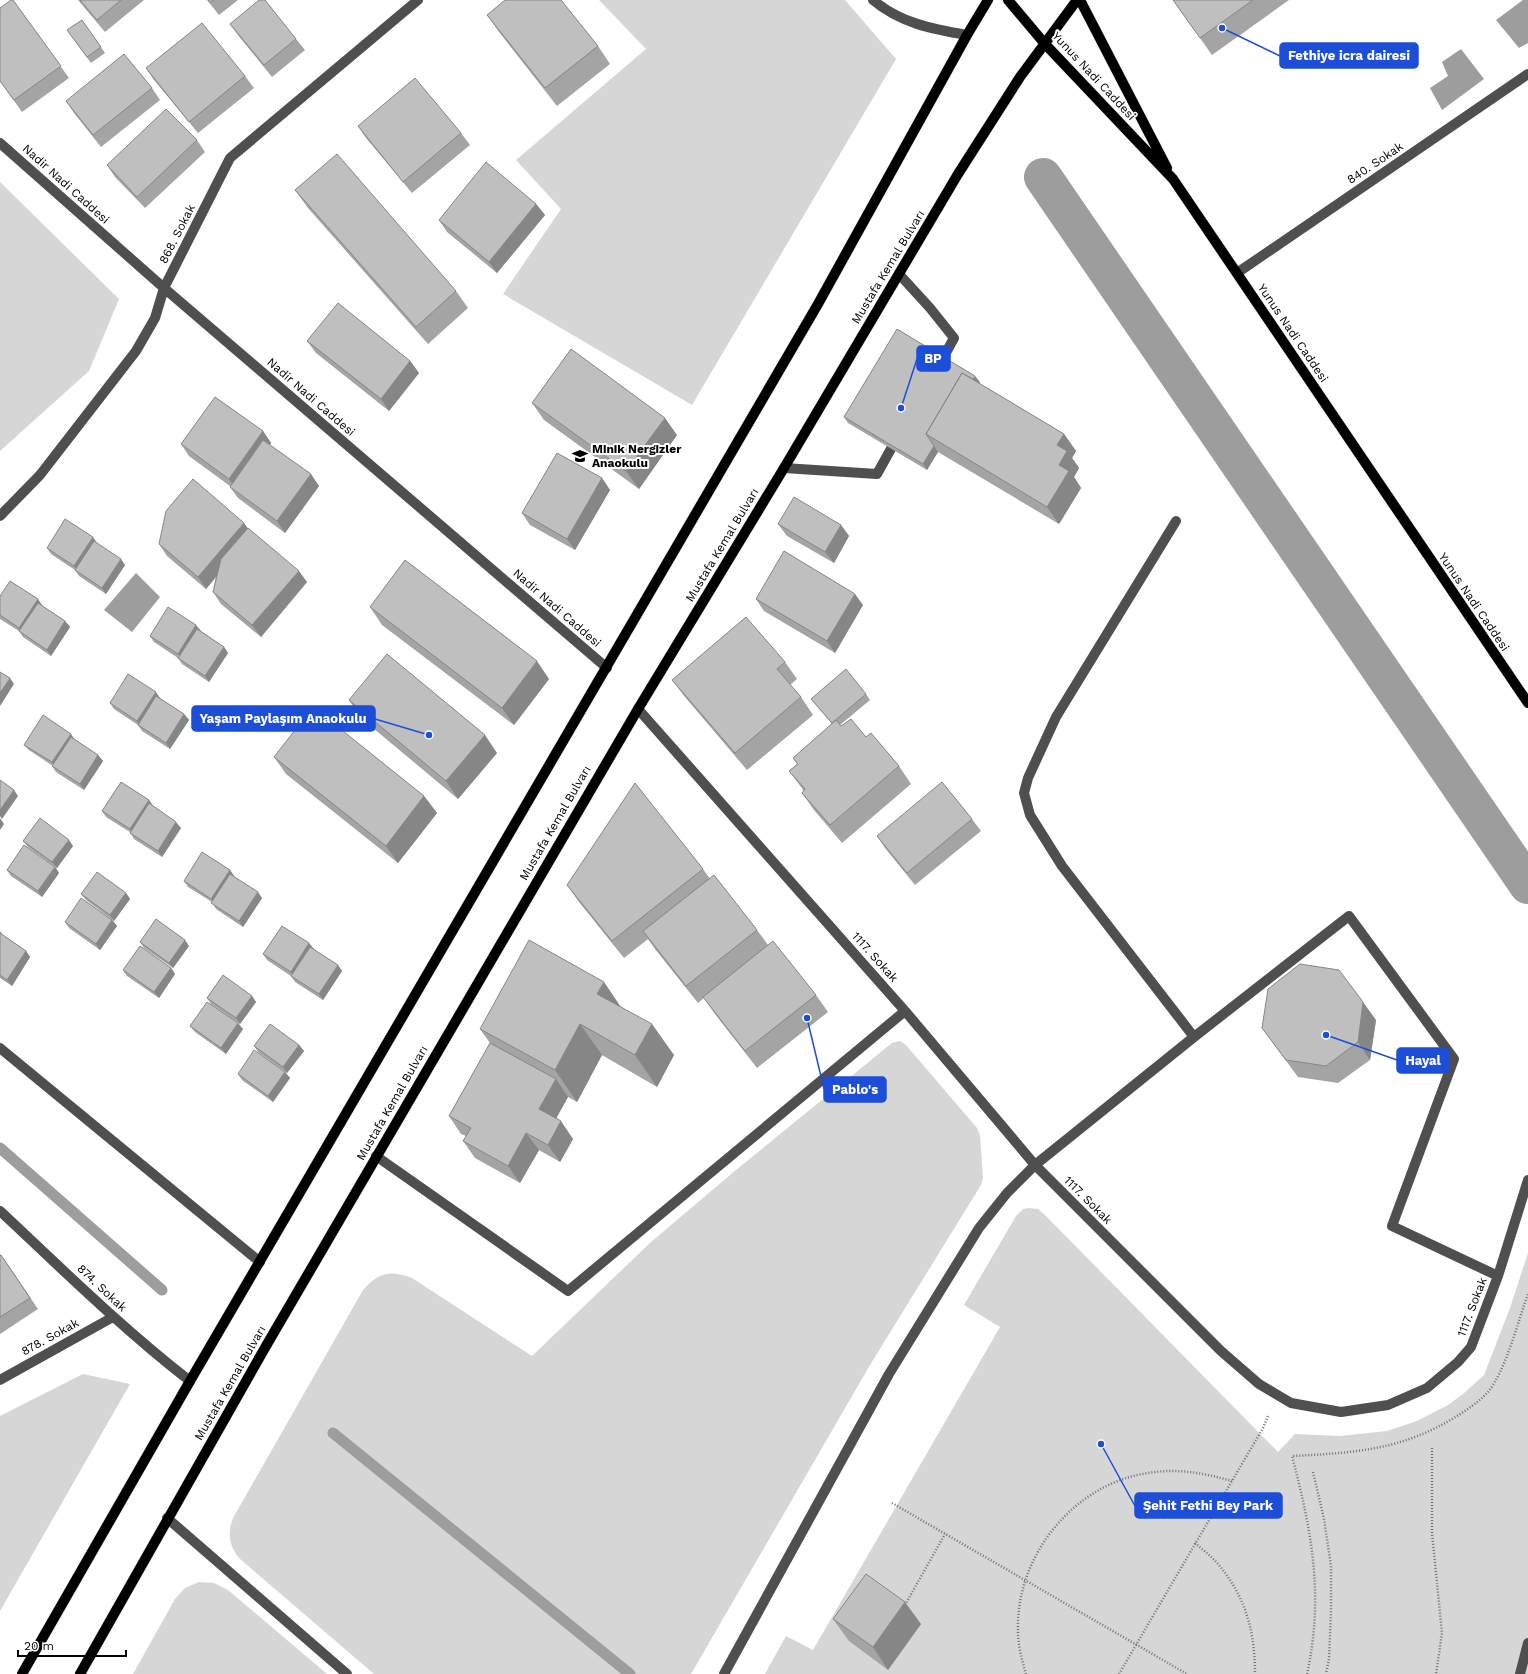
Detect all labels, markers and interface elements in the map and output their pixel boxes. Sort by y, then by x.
street label: Yunus Nadi Caddesi [1049,29,1139,123]
callout: Fethiye icra dairesi [1280,43,1418,68]
text: Fethiye icra dairesi [1288,48,1410,63]
street label: 840. Sokak [1344,139,1406,187]
street label: Nadir Nadi Caddesi [20,141,112,227]
street label: 868. Sokak [156,202,198,266]
street label: Mustafa Kemal Bulvarı [848,208,928,326]
street label: Yunus Nadi Caddesi [1255,281,1331,385]
callout: BP [917,346,950,371]
text: BP [924,351,942,366]
street label: Nadir Nadi Caddesi [264,355,358,439]
place label: Minik Nergizler Anaokulu [592,442,682,470]
school or university icon: Minik Nergizler Anaokulu [571,447,589,465]
street label: Mustafa Kemal Bulvarı [682,486,762,604]
street label: Yunus Nadi Caddesi [1436,550,1512,654]
street label: Nadir Nadi Caddesi [510,566,604,650]
callout: Yaşam Paylaşım Anaokulu [192,706,375,731]
text: Yaşam Paylaşım Anaokulu [199,711,367,726]
street label: Mustafa Kemal Bulvarı [516,763,594,883]
street label: 1117. Sokak [849,929,901,985]
street label: Mustafa Kemal Bulvarı [353,1043,431,1163]
callout: Hayal [1397,1048,1449,1073]
text: Hayal [1405,1053,1442,1068]
callout: Pablo's [824,1077,886,1102]
text: Pablo's [832,1082,878,1097]
street label: 1117. Sokak [1061,1173,1115,1227]
street label: 874. Sokak [74,1262,130,1315]
street label: 1117. Sokak [1454,1275,1490,1338]
street label: 878. Sokak [19,1315,81,1358]
street label: Mustafa Kemal Bulvarı [191,1323,269,1443]
callout: Şehit Fethi Bey Park [1135,1493,1282,1518]
text: Şehit Fethi Bey Park [1143,1498,1274,1513]
scale bar [18,1632,126,1658]
text: 20 m [24,1639,54,1653]

